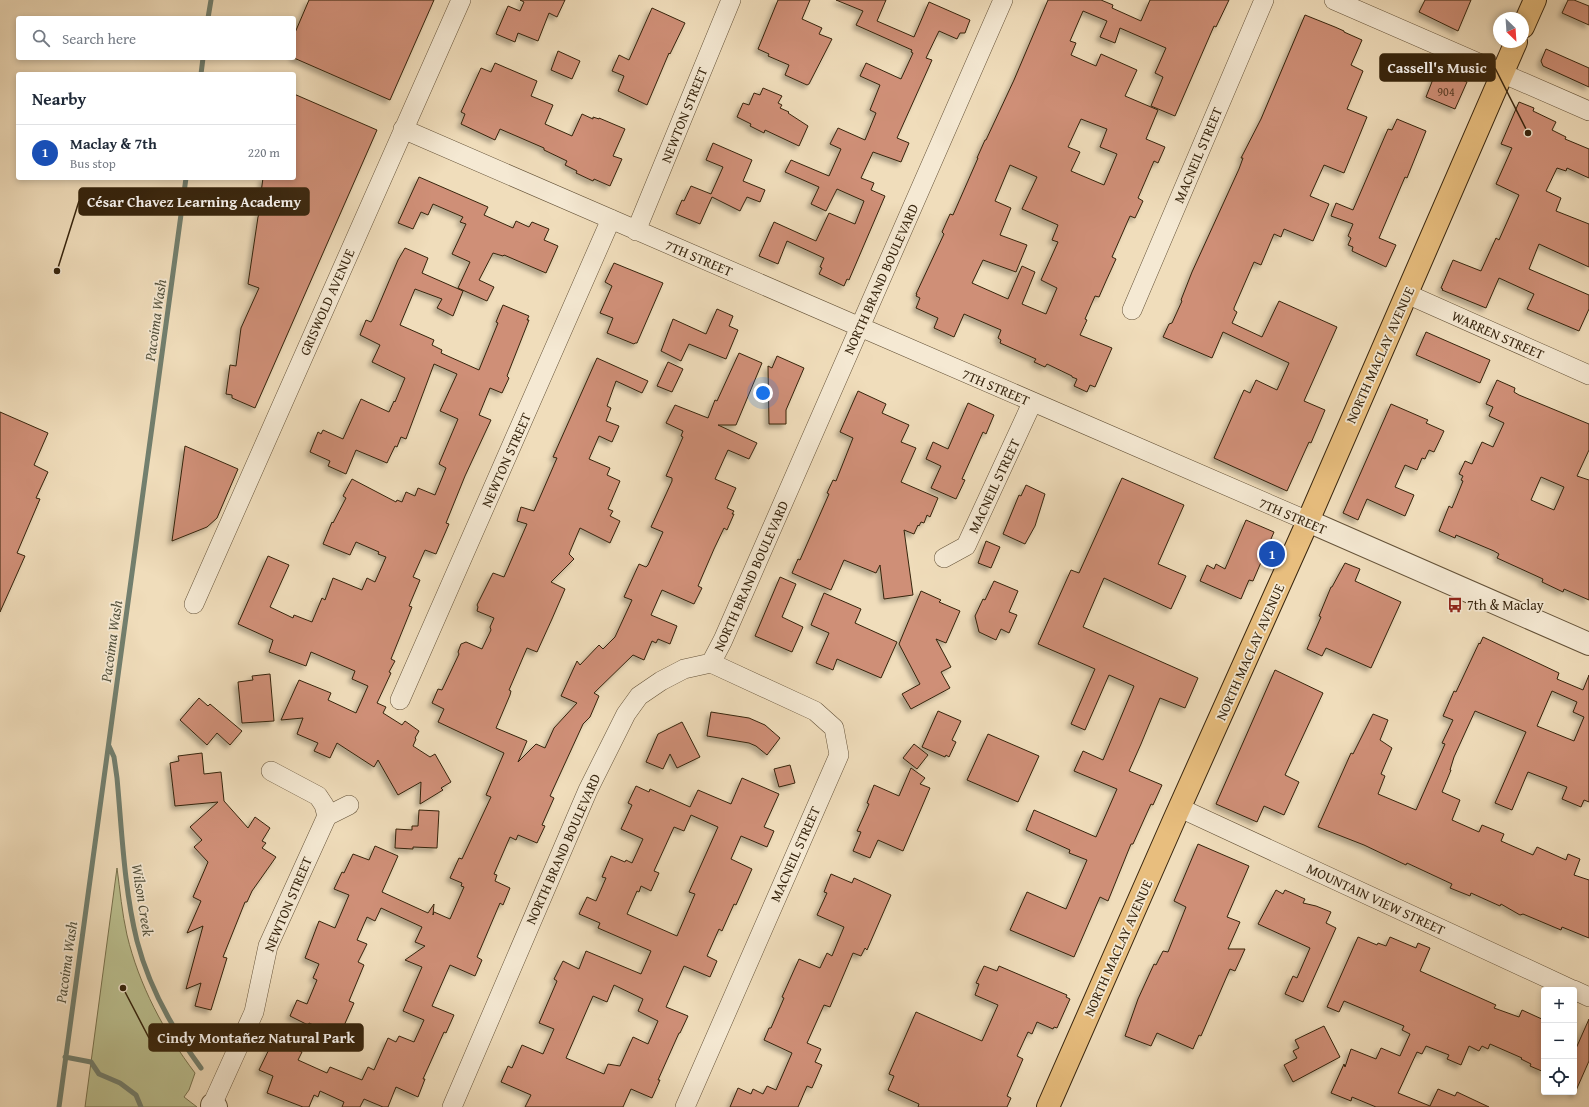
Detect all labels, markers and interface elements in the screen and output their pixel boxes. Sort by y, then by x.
north arrow [1493,12,1529,48]
search box [16,16,296,60]
icon: search [30,27,52,49]
text: Search here [62,28,136,49]
callout: Cassell's Music [1380,54,1495,81]
text: Cassell's Music [1387,57,1487,78]
street label: NEWTON STREET [656,64,712,166]
house number: 904 [1437,83,1455,100]
text: Nearby [32,86,86,111]
street label: MACNEIL STREET [1169,104,1227,206]
text: Maclay & 7th [70,133,157,154]
text: 1 [42,143,48,162]
text: 220 m [248,143,280,162]
text: Bus stop [70,154,116,173]
callout: César Chavez Learning Academy [79,188,309,215]
text: César Chavez Learning Academy [87,191,301,212]
street label: NORTH BRAND BOULEVARD [839,200,923,358]
street label: 7TH STREET [662,235,736,281]
street label: GRISWOLD AVENUE [294,245,360,359]
water label: Pacoima Wash [139,277,171,363]
street label: NORTH MACLAY AVENUE [1341,283,1419,427]
street label: WARREN STREET [1448,306,1548,364]
street label: 7TH STREET [959,364,1033,410]
your location [753,383,773,403]
street label: NEWTON STREET [476,409,536,510]
street label: MACNEIL STREET [963,435,1025,537]
street label: 7TH STREET [1256,493,1330,539]
street label: NORTH BRAND BOULEVARD [709,497,793,655]
pin: 1 [1259,539,1285,569]
street label: NORTH MACLAY AVENUE [1211,580,1289,724]
place label: 7th & Maclay [1467,595,1544,615]
bus stop icon: 7th & Maclay [1446,596,1464,614]
water label: Pacoima Wash [95,598,127,684]
street label: NORTH BRAND BOULEVARD [521,770,605,928]
street label: MACNEIL STREET [765,803,825,905]
street label: NEWTON STREET [259,853,317,955]
street label: MOUNTAIN VIEW STREET [1303,858,1449,940]
water label: Wilson Creek [127,862,159,938]
street label: NORTH MACLAY AVENUE [1079,876,1157,1020]
water label: Pacoima Wash [50,919,82,1005]
map controls [1541,987,1577,1095]
button: + [1541,987,1577,1023]
button: − [1541,1023,1577,1059]
callout: Cindy Montañez Natural Park [149,1024,363,1051]
text: Cindy Montañez Natural Park [157,1027,355,1048]
button: locate [1541,1059,1577,1095]

